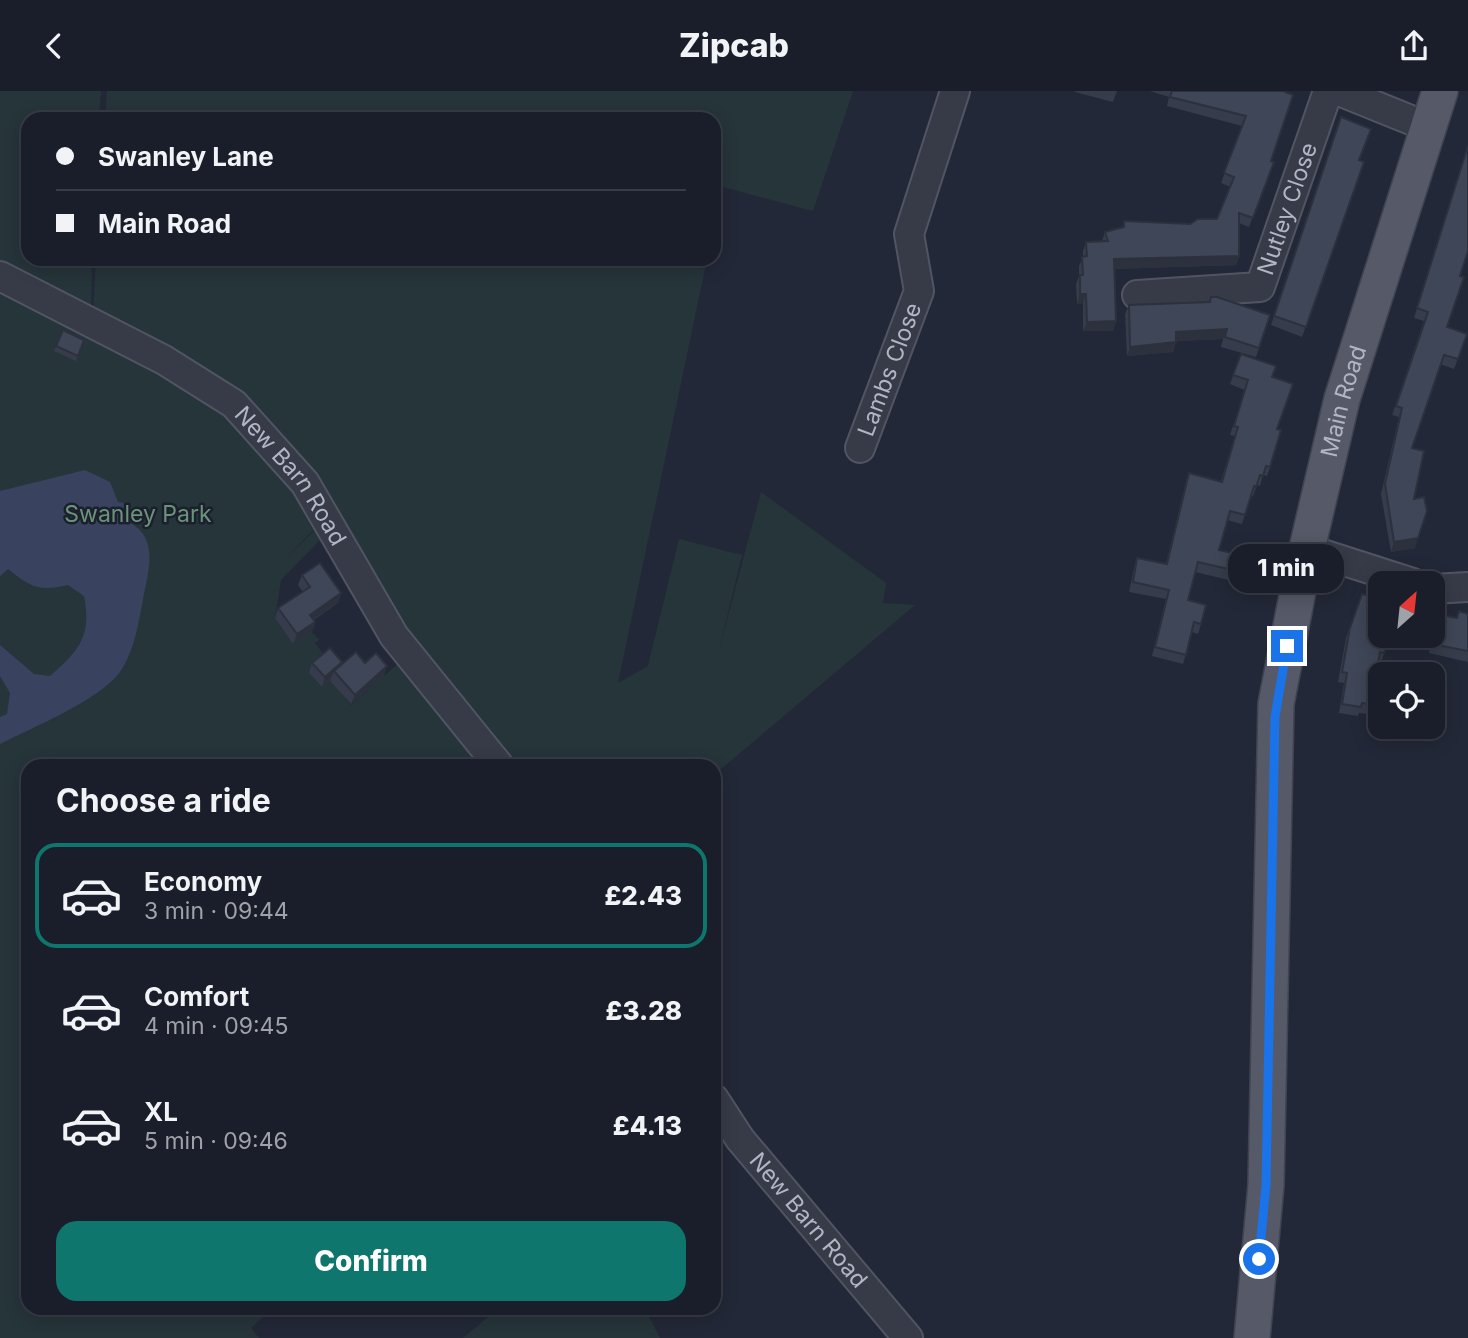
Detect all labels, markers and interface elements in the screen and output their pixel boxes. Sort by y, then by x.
text: Zipcab [679,26,789,65]
icon: back [35,27,73,65]
icon: share [1395,27,1433,65]
street label: Nutley Close [1251,139,1323,279]
text: Swanley Lane [98,141,274,172]
text: Main Road [98,208,231,239]
street label: Lambs Close [852,299,927,440]
street label: Main Road [1315,342,1372,460]
street label: New Barn Road [229,401,352,551]
park label: Swanley Park [64,500,212,528]
callout: 1 min [1229,545,1345,594]
text: 1 min [1257,554,1315,582]
north arrow [1368,571,1446,647]
map controls [1368,571,1445,739]
route end [1271,630,1303,662]
button: locate [1368,662,1445,739]
text: Choose a ride [56,781,271,820]
icon: car [60,864,123,927]
text: Economy [144,866,262,897]
text: £2.43 [604,880,682,911]
text: 3 min · 09:44 [144,897,289,925]
icon: car [60,979,123,1042]
text: Comfort [144,981,249,1012]
text: £3.28 [606,995,682,1026]
text: 4 min · 09:45 [144,1012,288,1040]
icon: car [60,1094,123,1157]
text: XL [144,1096,178,1127]
text: £4.13 [613,1110,682,1141]
text: 5 min · 09:46 [144,1127,288,1155]
street label: New Barn Road [744,1147,874,1294]
button: Confirm [56,1221,686,1301]
route start [1243,1243,1275,1275]

